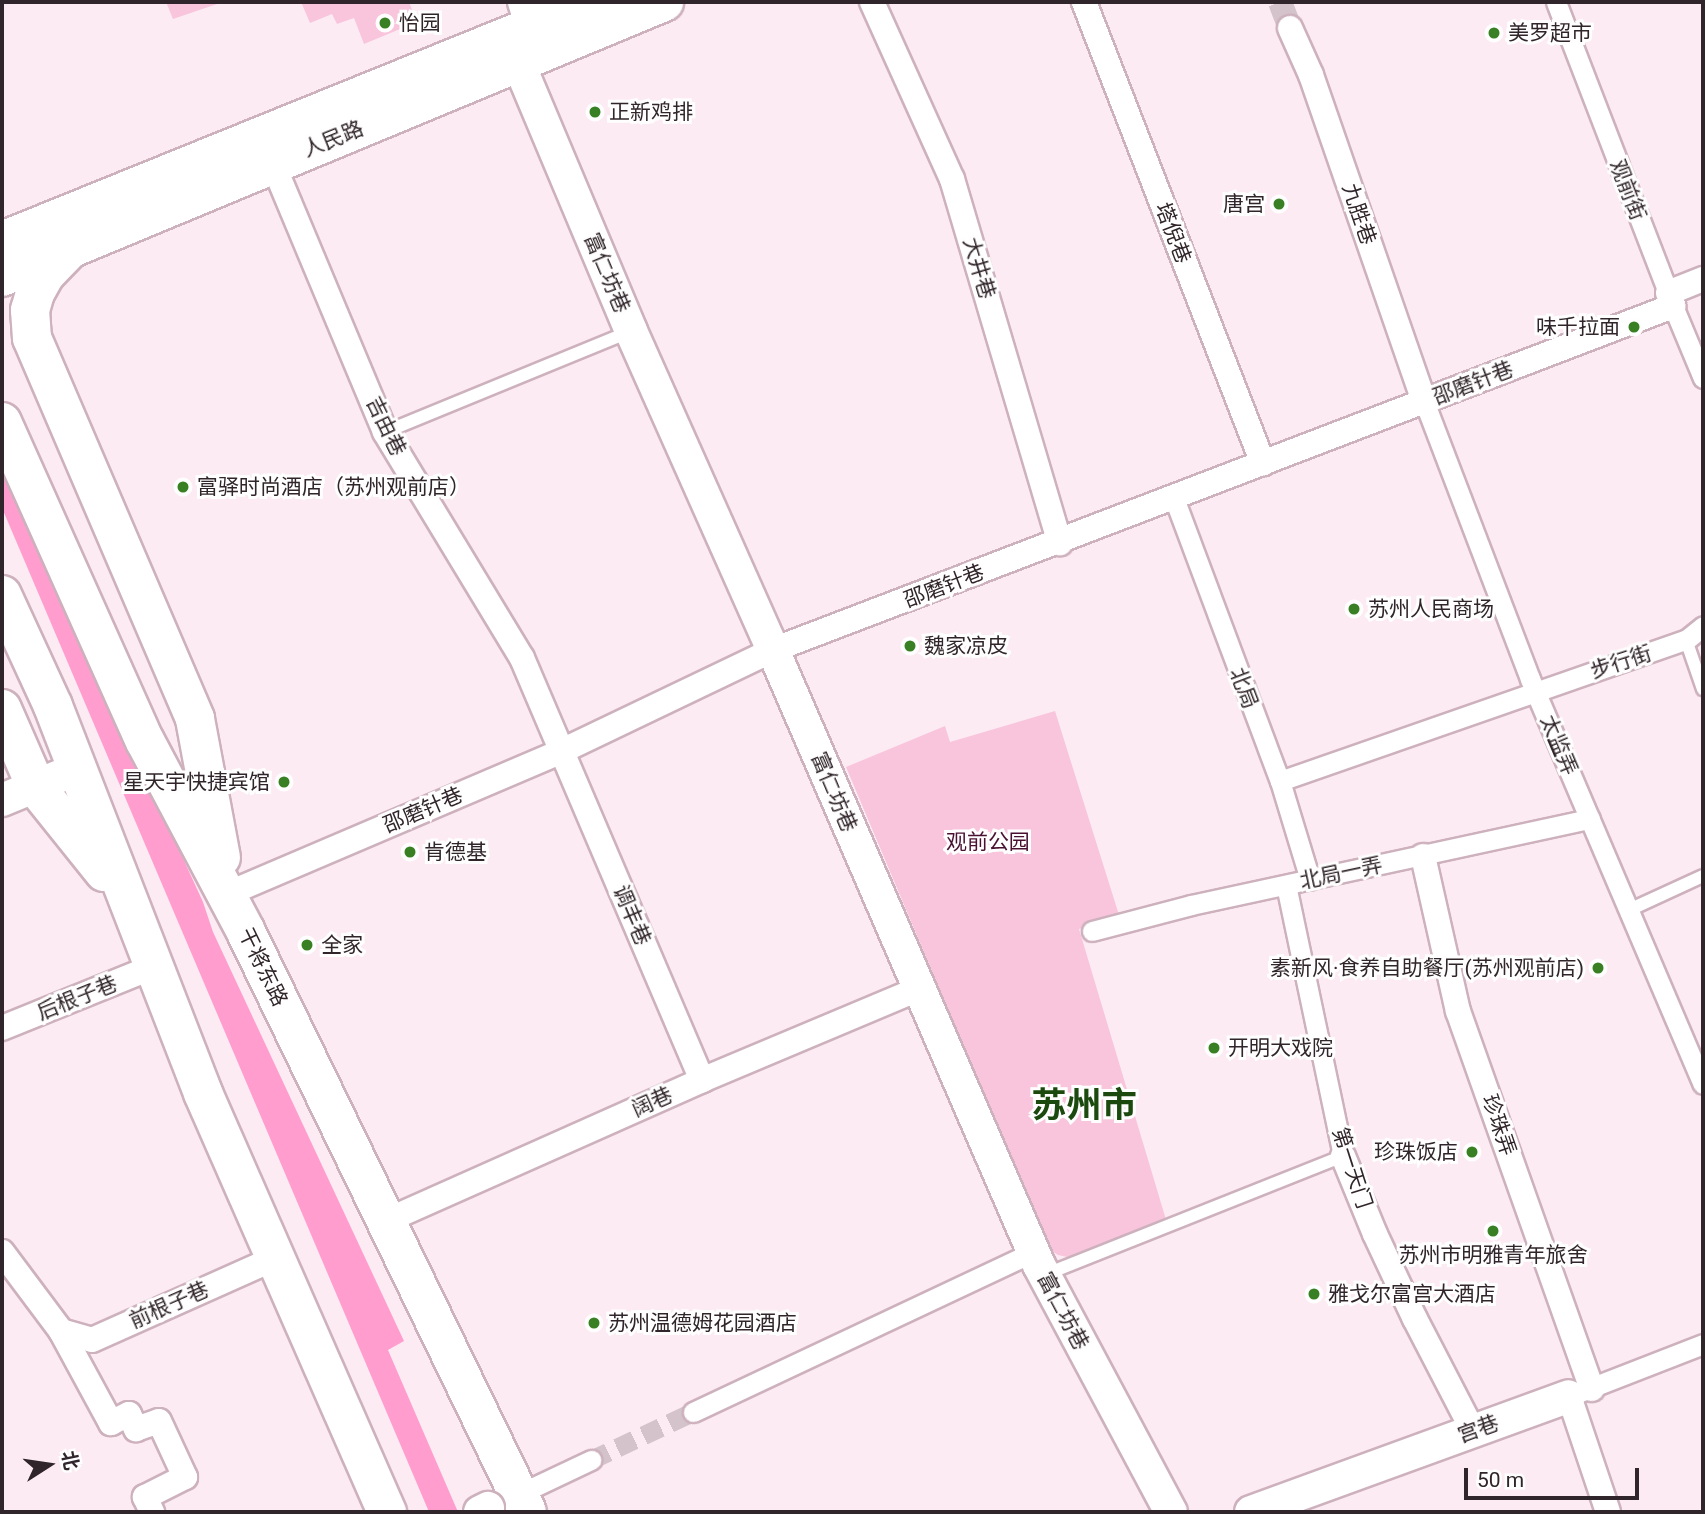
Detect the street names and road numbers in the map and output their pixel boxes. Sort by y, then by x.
street label: 人民路 [299,116,367,162]
street label: 观前街 [1605,156,1651,224]
street label: 九胜巷 [1337,180,1381,248]
street label: 塔倪巷 [1150,199,1196,267]
street label: 富仁坊巷 [579,229,635,317]
street label: 大井巷 [958,234,1000,302]
street label: 邵磨针巷 [1429,356,1517,410]
street label: 吉由巷 [361,392,411,460]
street label: 邵磨针巷 [900,559,988,613]
street label: 步行街 [1587,640,1655,684]
street label: 北局 [1225,664,1263,712]
street label: 太监弄 [1535,711,1583,779]
street label: 富仁坊巷 [806,748,862,836]
street label: 邵磨针巷 [379,782,467,838]
street label: 北局一弄 [1297,852,1385,894]
street label: 调丰巷 [608,881,656,949]
street label: 干将东路 [233,924,293,1010]
street label: 后根子巷 [33,971,121,1025]
street label: 阔巷 [628,1082,676,1122]
street label: 珍珠弄 [1477,1091,1521,1159]
street label: 第一天门 [1327,1124,1377,1212]
street label: 富仁坊巷 [1032,1268,1094,1354]
street label: 前根子巷 [126,1276,212,1334]
street label: 宫巷 [1454,1410,1502,1448]

